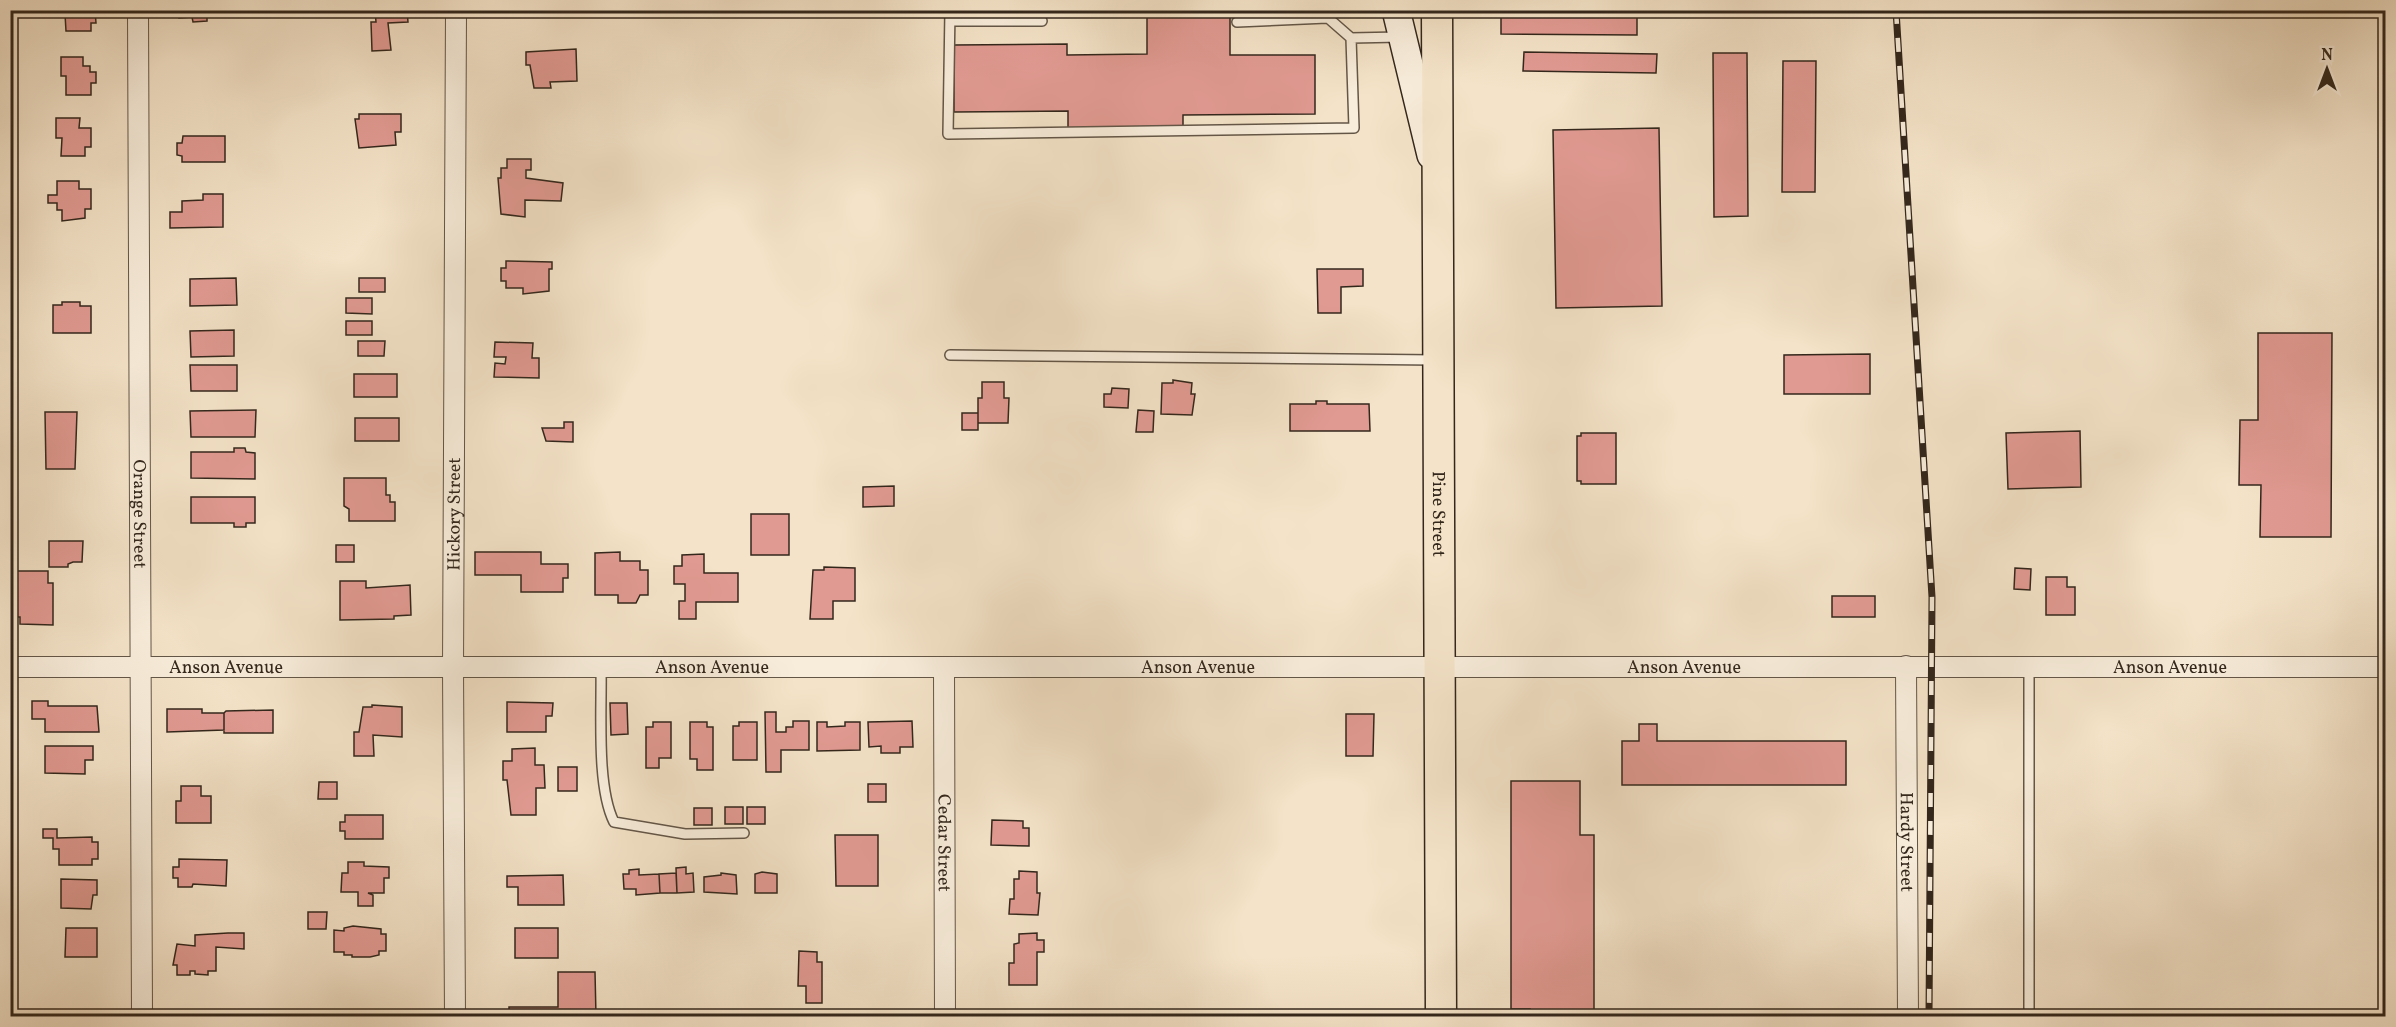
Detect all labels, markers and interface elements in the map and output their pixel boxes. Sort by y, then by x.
north arrow [2297,39,2357,99]
text: N [2321,45,2333,67]
street label: Hickory Street [442,457,468,571]
street label: Orange Street [126,459,151,569]
street label: Pine Street [1425,471,1450,557]
street label: Anson Avenue [169,656,283,681]
street label: Anson Avenue [655,656,769,681]
street label: Anson Avenue [1141,656,1255,681]
street label: Anson Avenue [1627,656,1741,681]
street label: Anson Avenue [2113,656,2227,681]
street label: Hardy Street [1893,792,1918,892]
street label: Cedar Street [930,794,956,892]

